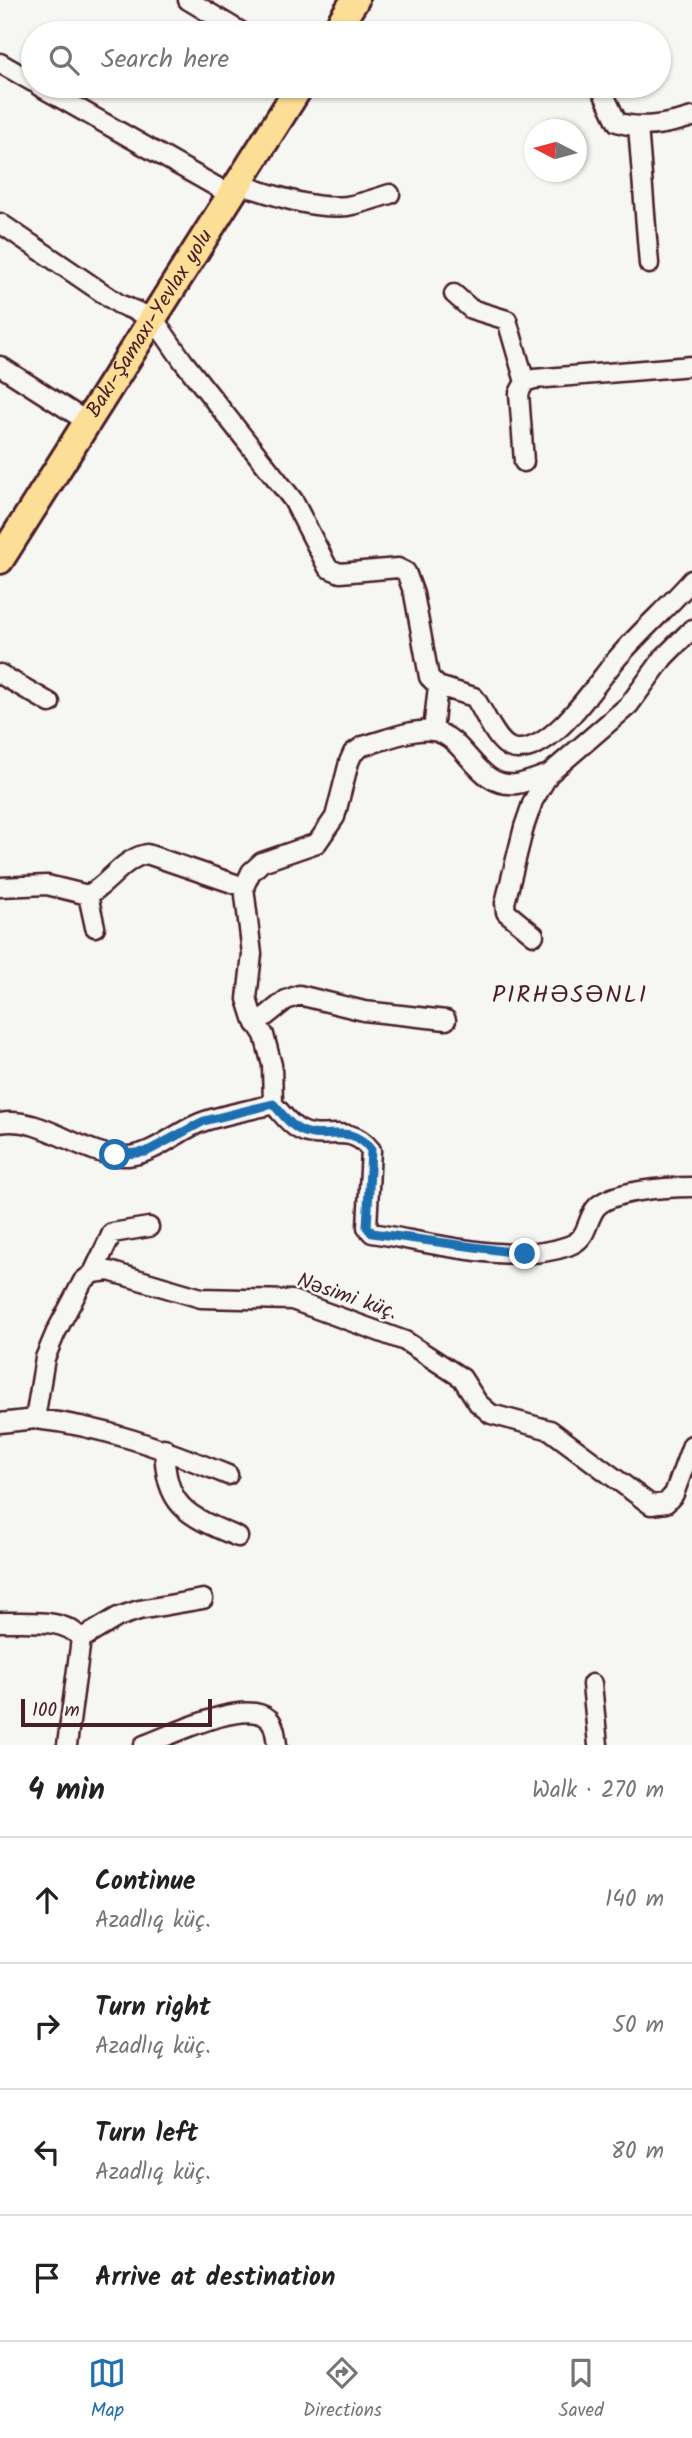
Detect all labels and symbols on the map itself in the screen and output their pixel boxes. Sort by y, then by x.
north arrow [524,119,587,182]
street label: Bakı-Şamaxı-Yevlax yolu [78,223,222,424]
district label: PIRHƏSƏNLI [492,976,648,1015]
route start [99,1139,130,1170]
route end [509,1238,540,1269]
street label: Nəsimi küç. [292,1264,402,1330]
scale bar [21,1696,212,1728]

